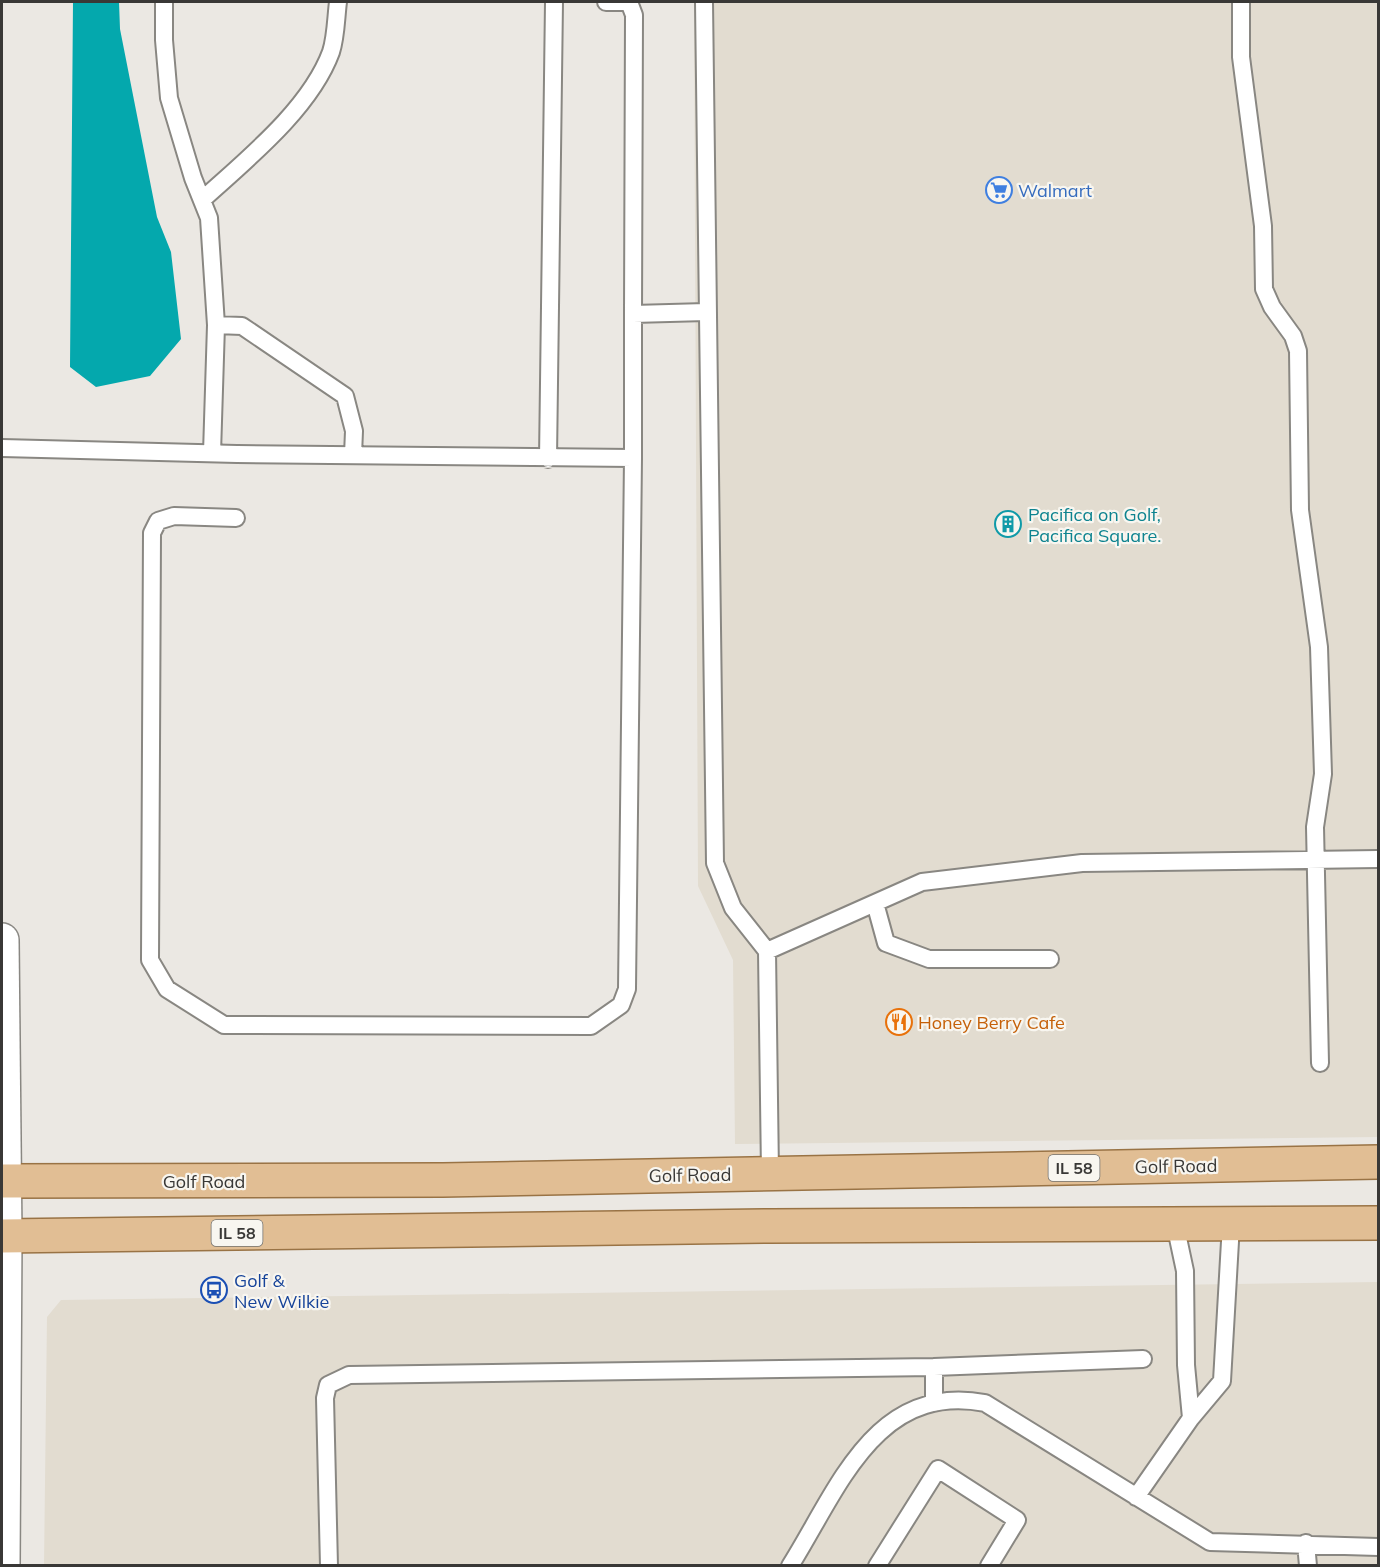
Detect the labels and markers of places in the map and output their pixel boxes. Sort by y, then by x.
supermarket icon: Walmart [984,175,1014,205]
place label: Walmart [1018,179,1092,202]
place label: Pacifica on Golf, Pacifica Square. [1028,503,1161,547]
building icon: Pacifica on Golf, Pacifica Square. [993,509,1023,539]
restaurant icon: Honey Berry Cafe [884,1007,914,1037]
place label: Honey Berry Cafe [918,1011,1065,1034]
place label: Golf & New Wilkie [234,1269,329,1313]
bus stop icon: Golf & New Wilkie [199,1275,229,1305]

